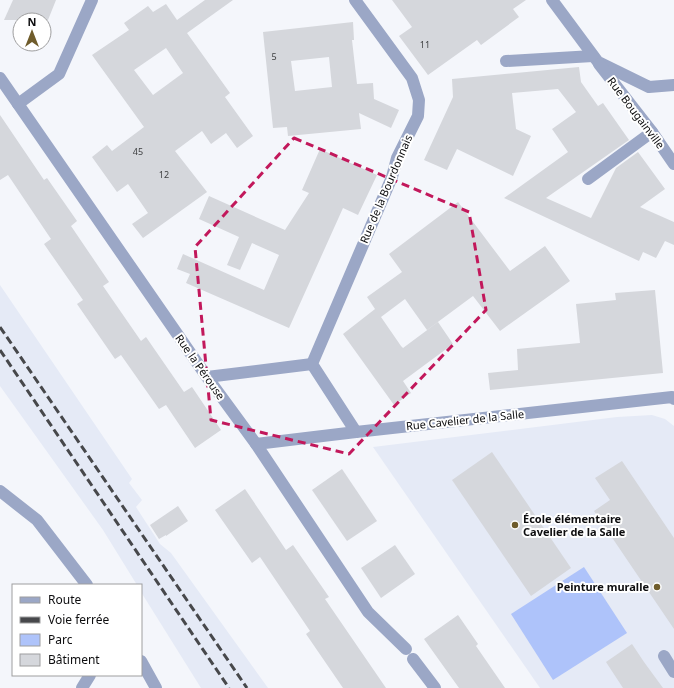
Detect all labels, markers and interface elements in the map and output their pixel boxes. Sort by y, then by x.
north arrow [12,12,52,52]
text: N [28,14,36,29]
house number: 11 [420,38,430,51]
house number: 5 [271,50,277,63]
street label: Rue Bougainville [604,74,668,152]
street label: Rue de la Bourdonnais [356,132,415,245]
house number: 45 [133,145,143,158]
house number: 12 [159,168,169,181]
street label: Rue la Pérouse [172,331,229,402]
street label: Rue Cavelier de la Salle [405,406,525,433]
place label: École élémentaire Cavelier de la Salle [523,511,626,539]
marker: École élémentaire Cavelier de la Salle [510,520,520,530]
place label: Peinture muralle [557,579,649,594]
marker: Peinture muralle [652,582,662,592]
legend [12,584,142,676]
text: Route [48,591,81,608]
text: Voie ferrée [48,611,110,628]
text: Parc [48,631,73,648]
text: Bâtiment [48,651,100,668]

